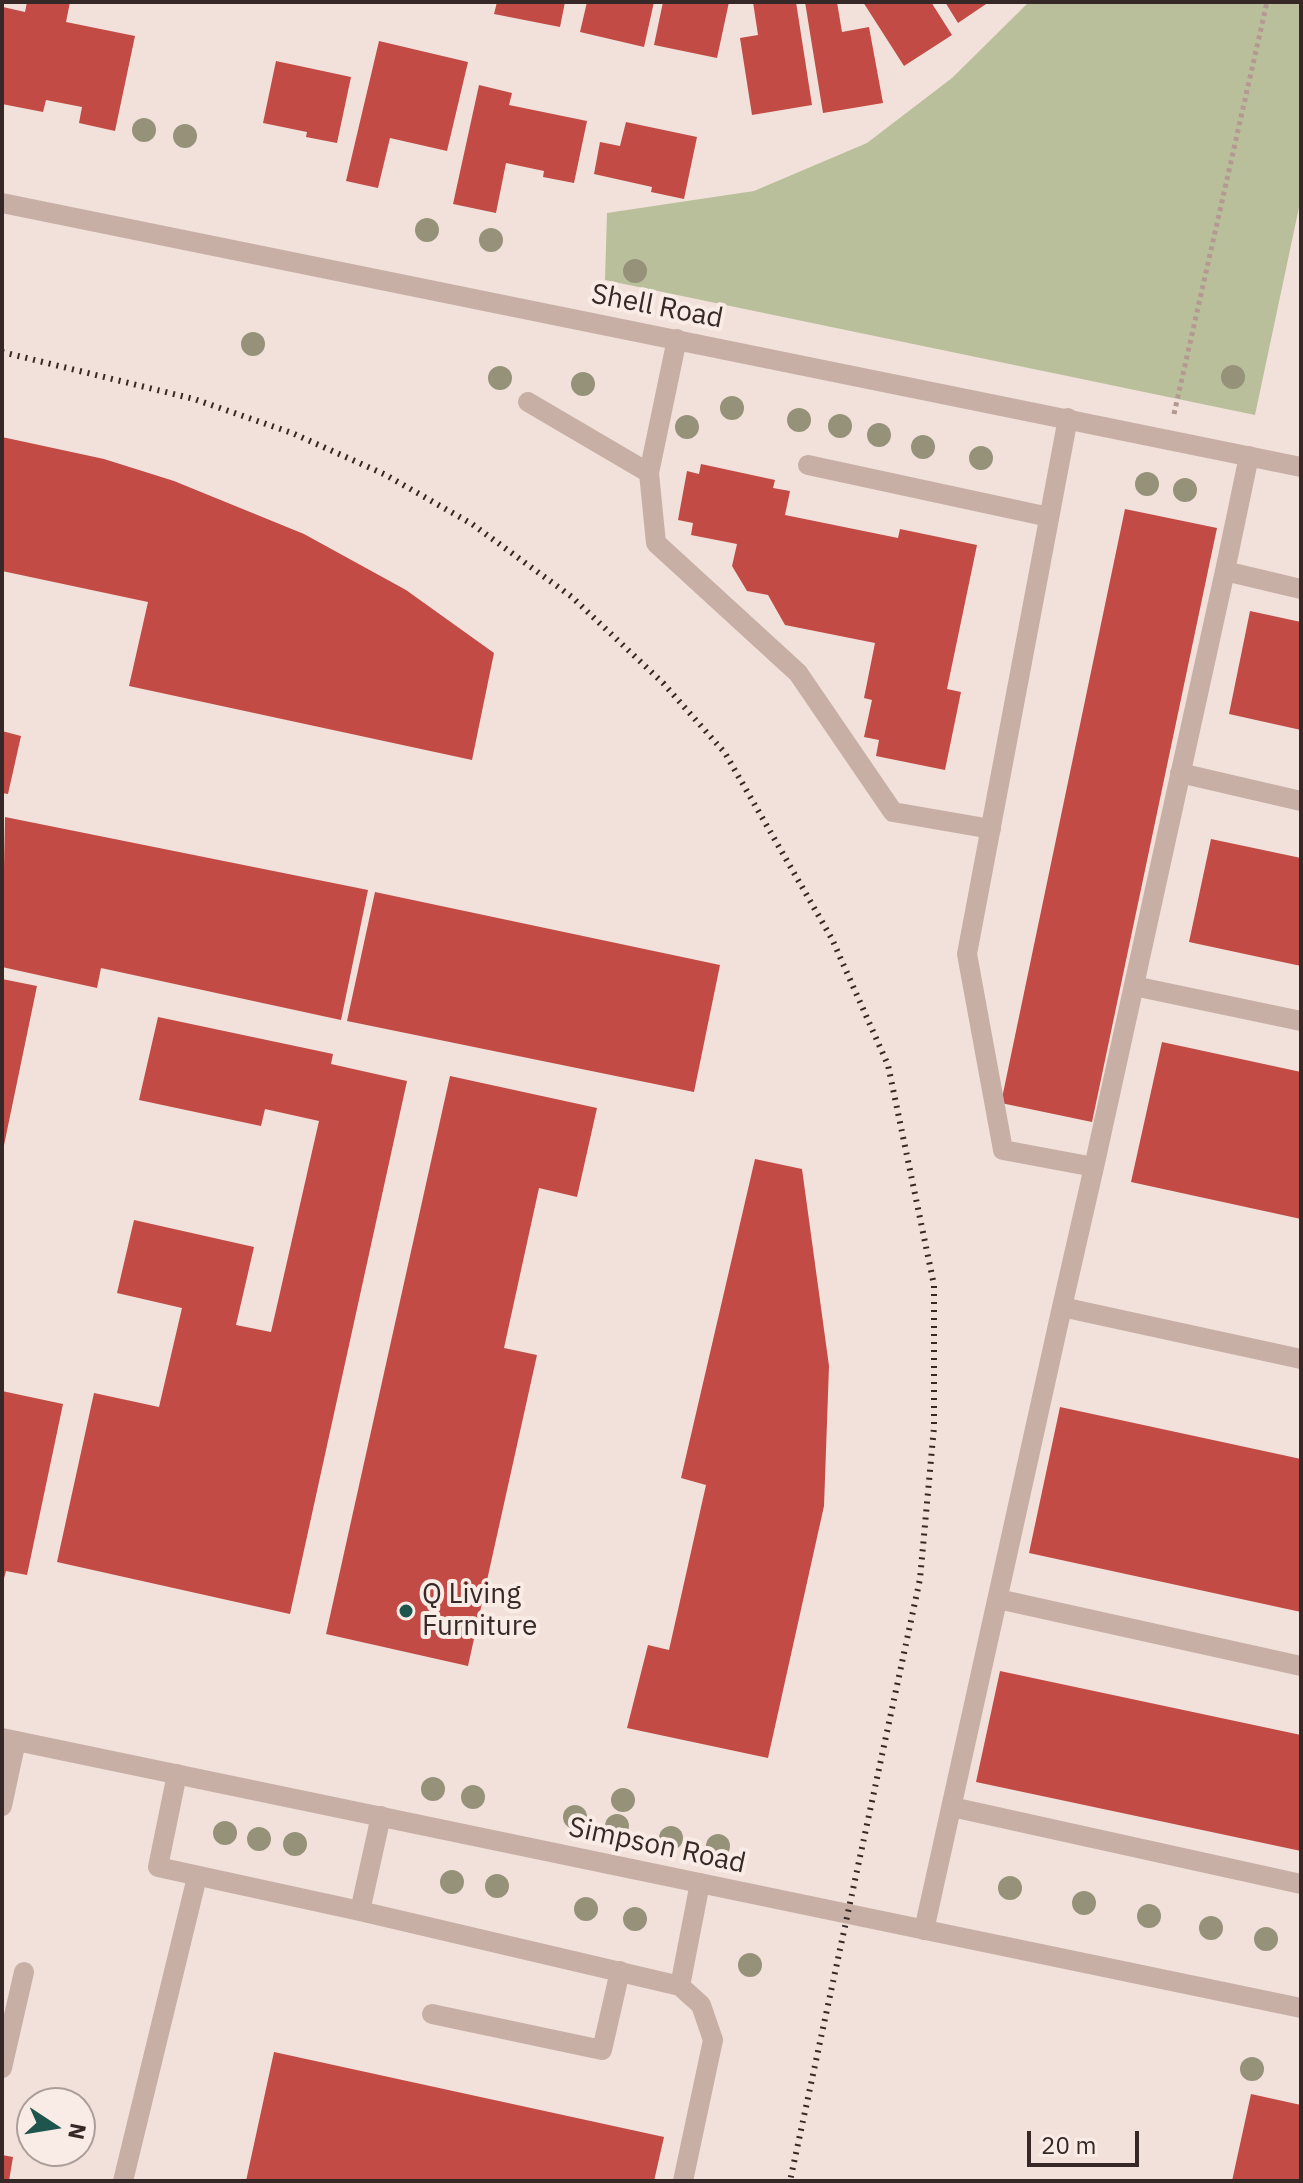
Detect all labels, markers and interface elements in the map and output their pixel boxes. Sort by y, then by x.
street label: Shell Road [588,278,726,336]
place label: Q Living Furniture [422,1578,537,1644]
marker: Q Living Furniture [397,1602,415,1620]
street label: Simpson Road [565,1811,749,1881]
north arrow [16,2087,96,2167]
scale bar [1031,2115,1143,2165]
text: N [62,2121,94,2142]
text: 20 m [1041,2129,1096,2161]

